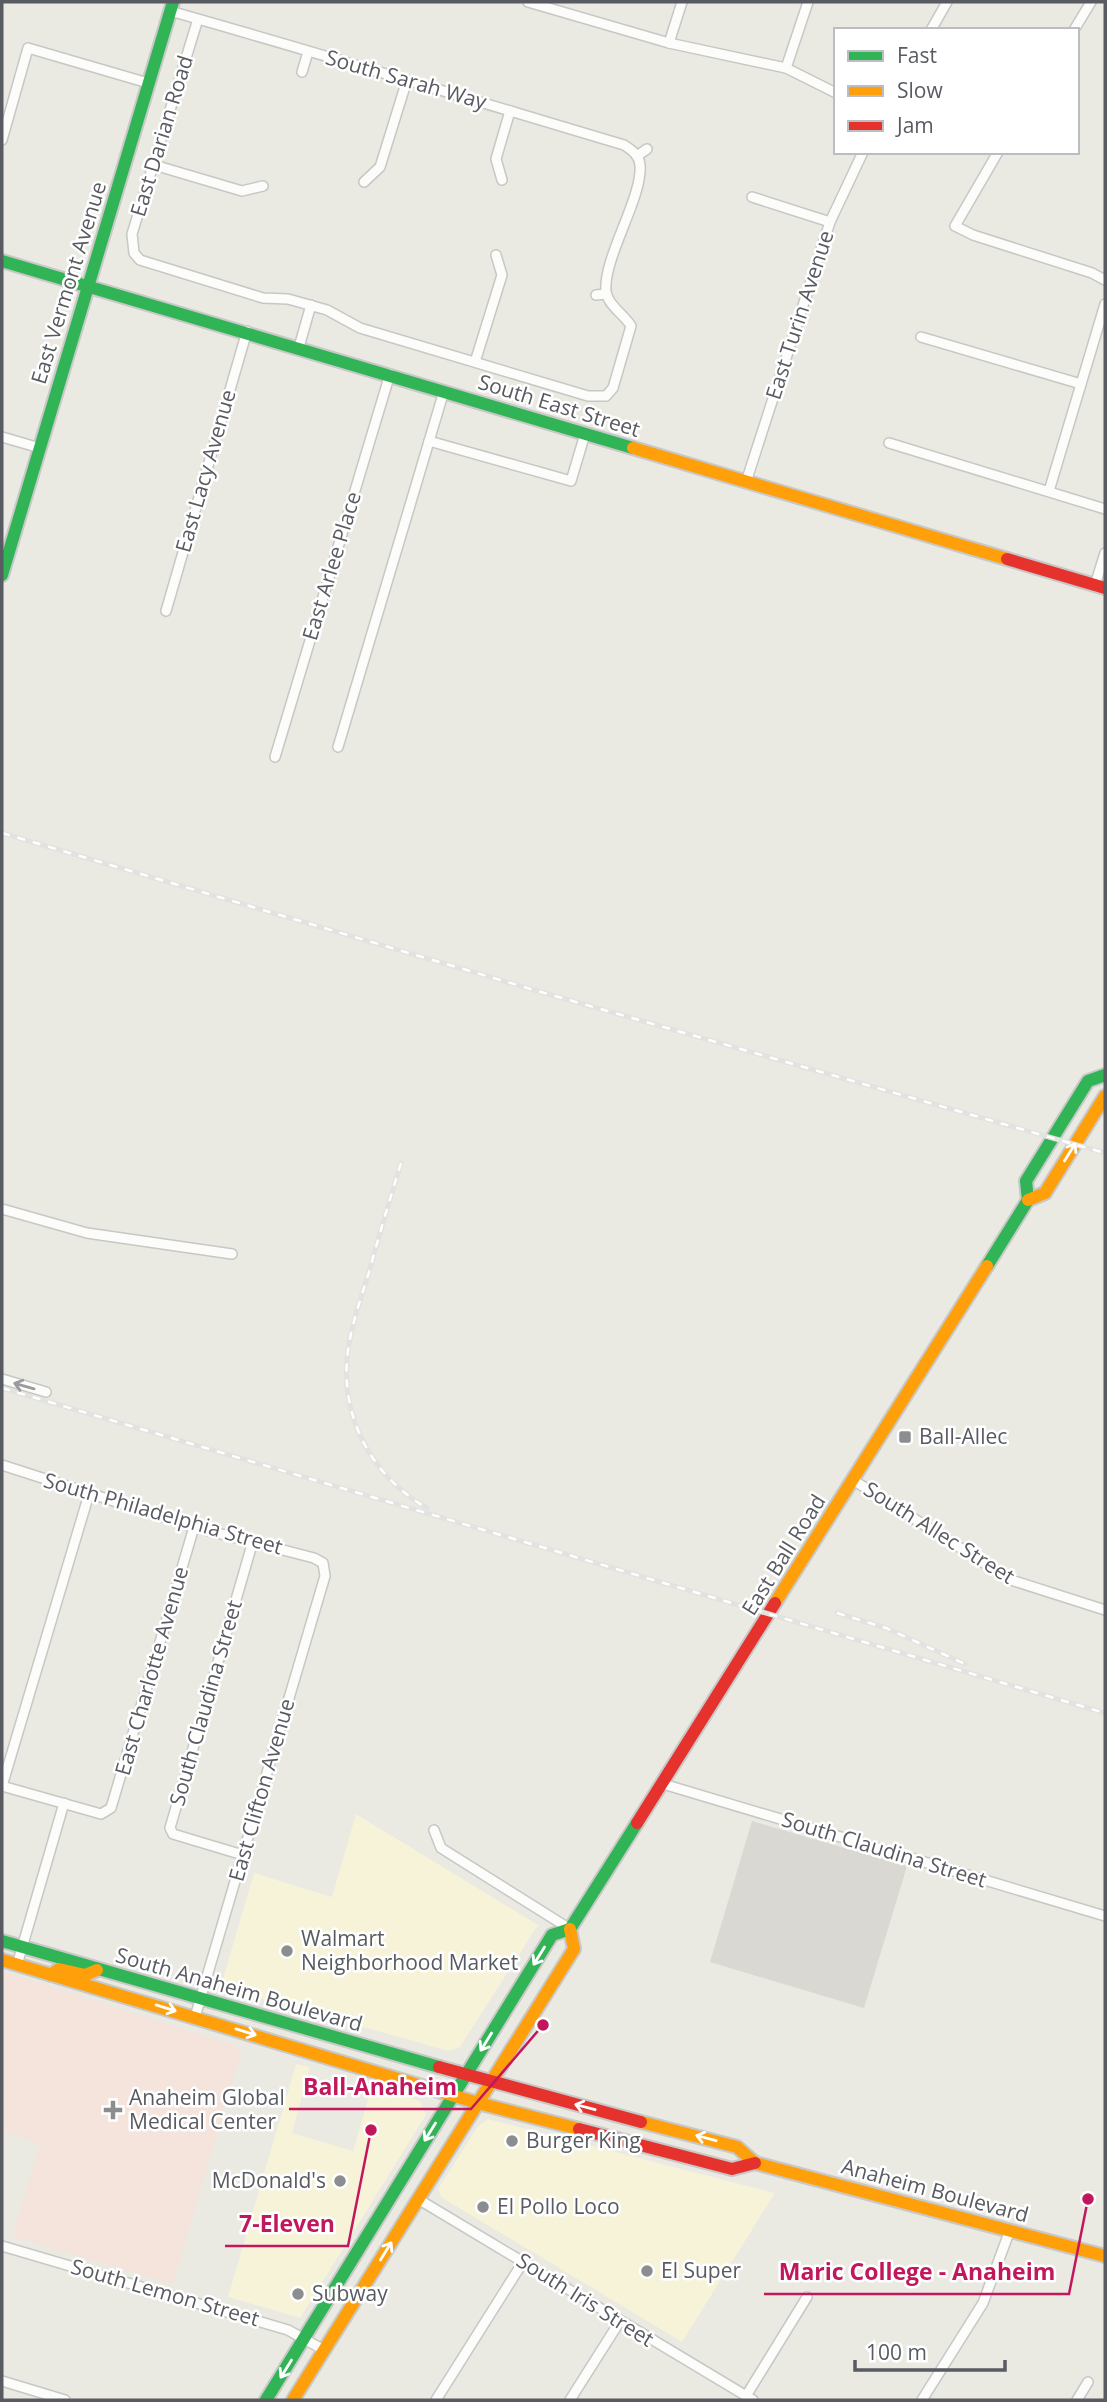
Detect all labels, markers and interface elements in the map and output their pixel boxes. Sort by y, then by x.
legend [834,28,1079,154]
text: Fast [897,41,937,69]
street label: South Sarah Way [323,43,490,116]
street label: East Darian Road [123,52,199,220]
text: Slow [897,76,943,104]
text: Jam [895,111,934,139]
street label: East Vermont Avenue [24,178,112,387]
street label: East Turin Avenue [759,227,840,403]
street label: South East Street [475,367,644,443]
street label: East Lacy Avenue [168,386,242,555]
street label: East Arlee Place [295,488,367,643]
one-way arrow [1064,1143,1078,1163]
one-way arrow [13,1378,35,1391]
place label: Ball-Allec [919,1422,1007,1450]
marker: Ball-Allec [897,1429,913,1445]
street label: South Philadelphia Street [41,1465,286,1561]
street label: South Allec Street [859,1475,1020,1590]
street label: East Ball Road [735,1489,832,1620]
street label: East Charlotte Avenue [108,1563,194,1778]
street label: South Claudina Street [162,1597,248,1809]
street label: East Clifton Avenue [222,1695,301,1884]
street label: South Claudina Street [778,1805,990,1894]
place label: Walmart Neighborhood Market [301,1924,518,1976]
street label: South Anaheim Boulevard [113,1940,366,2038]
marker: Walmart Neighborhood Market [279,1943,295,1959]
one-way arrow [532,1945,546,1965]
one-way arrow [154,2002,176,2015]
one-way arrow [235,2027,257,2040]
one-way arrow [478,2031,492,2051]
callout: Ball-Anaheim [289,2065,471,2109]
text: Ball-Anaheim [303,2070,457,2102]
place label: Anaheim Global Medical Center [129,2083,285,2135]
marker: Anaheim Global Medical Center [103,2100,123,2120]
one-way arrow [574,2100,597,2113]
one-way arrow [422,2122,436,2142]
place label: Burger King [526,2126,641,2154]
one-way arrow [695,2131,717,2144]
marker: Burger King [504,2133,520,2149]
street label: Anaheim Boulevard [839,2152,1032,2228]
place label: McDonald's [212,2166,326,2194]
marker: McDonald's [332,2173,348,2189]
place label: El Pollo Loco [497,2192,620,2220]
marker: El Pollo Loco [475,2199,491,2215]
callout: 7-Eleven [225,2202,348,2246]
text: 7-Eleven [239,2207,335,2239]
one-way arrow [379,2241,393,2261]
street label: South Iris Street [512,2246,659,2353]
callout: Maric College - Anaheim [764,2250,1069,2294]
street label: South Lemon Street [68,2252,263,2332]
text: Maric College - Anaheim [779,2255,1055,2287]
place label: El Super [661,2256,741,2284]
marker: El Super [639,2263,655,2279]
place label: Subway [312,2279,388,2307]
marker: Subway [290,2286,306,2302]
scale bar [855,2328,1006,2372]
text: 100 m [866,2338,927,2366]
one-way arrow [278,2359,292,2379]

